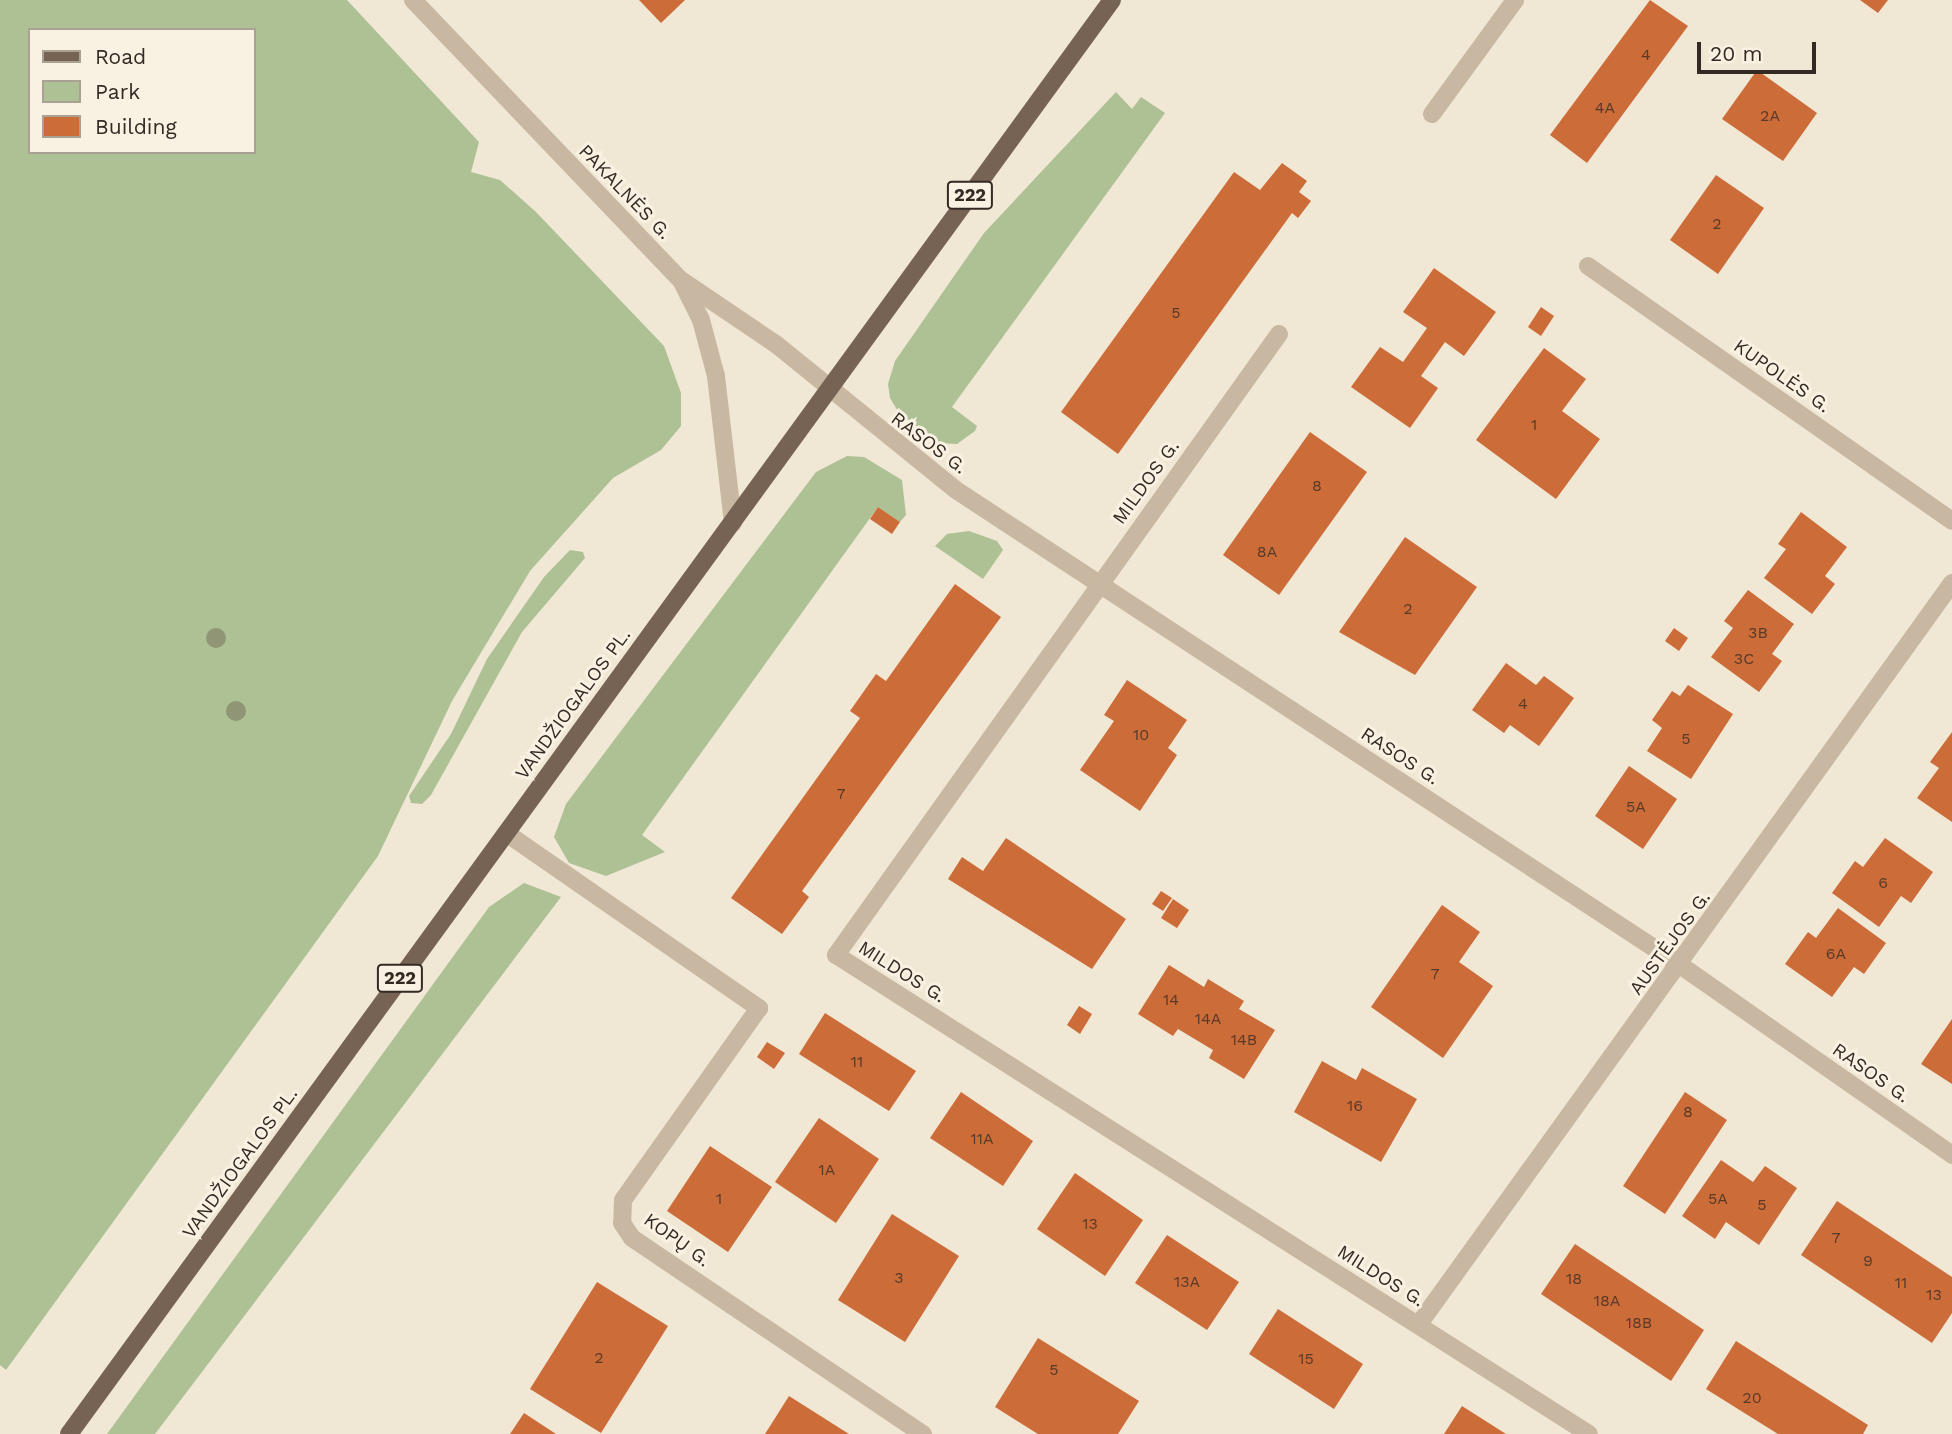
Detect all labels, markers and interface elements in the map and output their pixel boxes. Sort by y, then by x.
legend [28,28,256,154]
scale bar [1700,28,1819,72]
text: 20 m [1710,41,1762,66]
text: Road [95,44,146,69]
house number: 4 [1641,45,1651,65]
text: Park [95,79,140,104]
house number: 4A [1595,98,1615,118]
house number: 2A [1760,106,1780,126]
text: Building [95,114,177,139]
street label: PAKALNĖS G. [574,140,676,244]
road number: 222 [946,180,995,210]
house number: 2 [1712,214,1722,234]
house number: 5 [1171,303,1181,323]
street label: KUPOLĖS G. [1729,334,1835,418]
street label: RASOS G. [887,407,971,479]
house number: 1 [1531,415,1537,435]
street label: MILDOS G. [1108,435,1184,529]
house number: 8 [1312,476,1322,496]
house number: 8A [1257,542,1277,562]
house number: 2 [1403,599,1413,619]
house number: 3B [1748,623,1768,643]
street label: VANDŽIOGALOS PL. [511,624,635,784]
house number: 3C [1734,649,1754,669]
house number: 4 [1518,694,1528,714]
street label: RASOS G. [1357,722,1443,790]
house number: 10 [1133,725,1149,745]
house number: 5 [1681,729,1691,749]
house number: 7 [837,784,845,804]
house number: 5A [1626,797,1646,817]
house number: 6 [1878,873,1888,893]
street label: AUSTĖJOS G. [1625,887,1715,999]
street label: MILDOS G. [854,936,950,1008]
house number: 6A [1826,944,1846,964]
road number: 222 [376,964,424,993]
house number: 7 [1431,964,1439,984]
house number: 14 [1163,990,1179,1010]
house number: 14A [1195,1009,1221,1029]
house number: 14B [1231,1030,1257,1050]
street label: RASOS G. [1828,1038,1914,1108]
house number: 11 [851,1052,863,1072]
street label: VANDŽIOGALOS PL. [178,1083,302,1243]
house number: 16 [1347,1096,1363,1116]
house number: 8 [1683,1102,1693,1122]
house number: 11A [970,1129,994,1149]
house number: 1A [819,1160,835,1180]
house number: 1 [716,1189,722,1209]
house number: 5A [1708,1189,1728,1209]
house number: 5 [1757,1195,1767,1215]
street label: KOPŲ G. [639,1208,715,1272]
house number: 13 [1082,1214,1098,1234]
house number: 7 [1832,1228,1840,1248]
street label: MILDOS G. [1333,1240,1429,1312]
house number: 9 [1863,1251,1873,1271]
house number: 3 [894,1268,904,1288]
house number: 18 [1566,1269,1582,1289]
house number: 13A [1174,1272,1200,1292]
house number: 11 [1895,1273,1907,1293]
house number: 13 [1926,1285,1942,1305]
house number: 18A [1594,1291,1620,1311]
house number: 18B [1626,1313,1652,1333]
house number: 2 [594,1348,604,1368]
house number: 15 [1298,1349,1314,1369]
house number: 5 [1049,1360,1059,1380]
house number: 20 [1742,1388,1762,1408]

